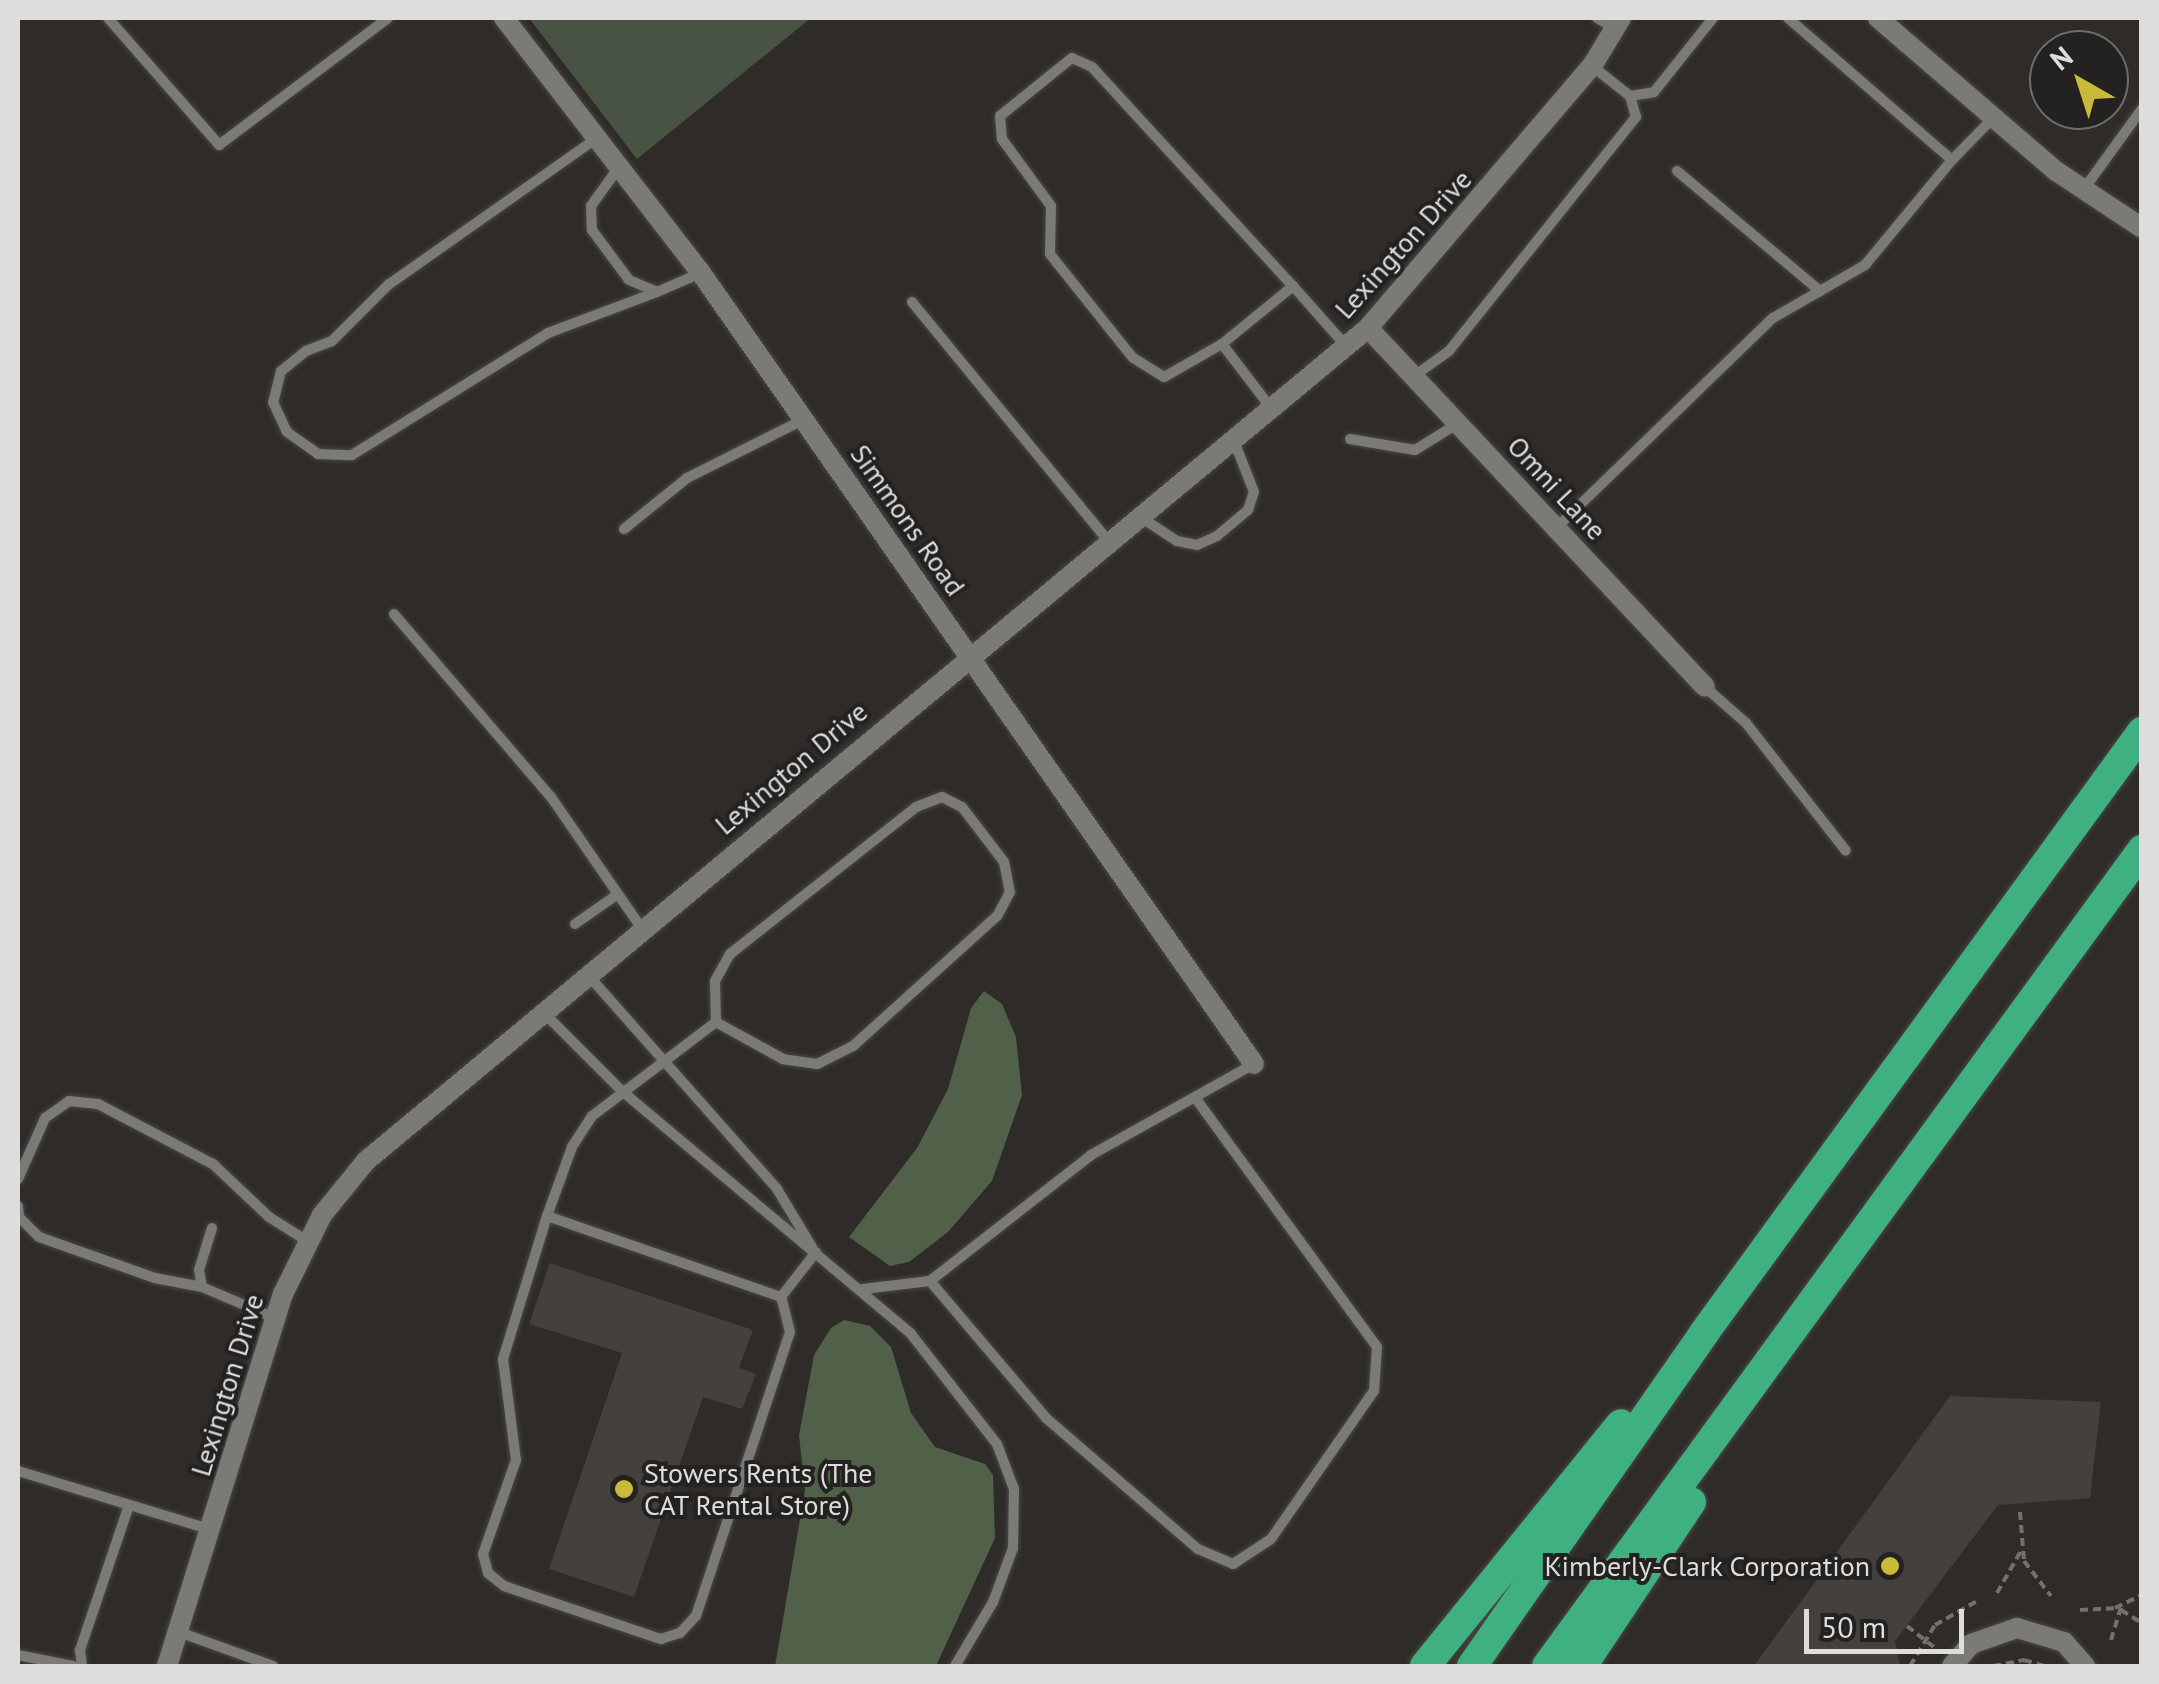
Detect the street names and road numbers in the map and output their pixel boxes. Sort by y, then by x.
street label: Lexington Drive [1327,163,1479,325]
street label: Omni Lane [1501,429,1613,547]
street label: Simmons Road [844,438,972,602]
street label: Lexington Drive [708,695,874,841]
street label: Lexington Drive [183,1290,271,1480]

